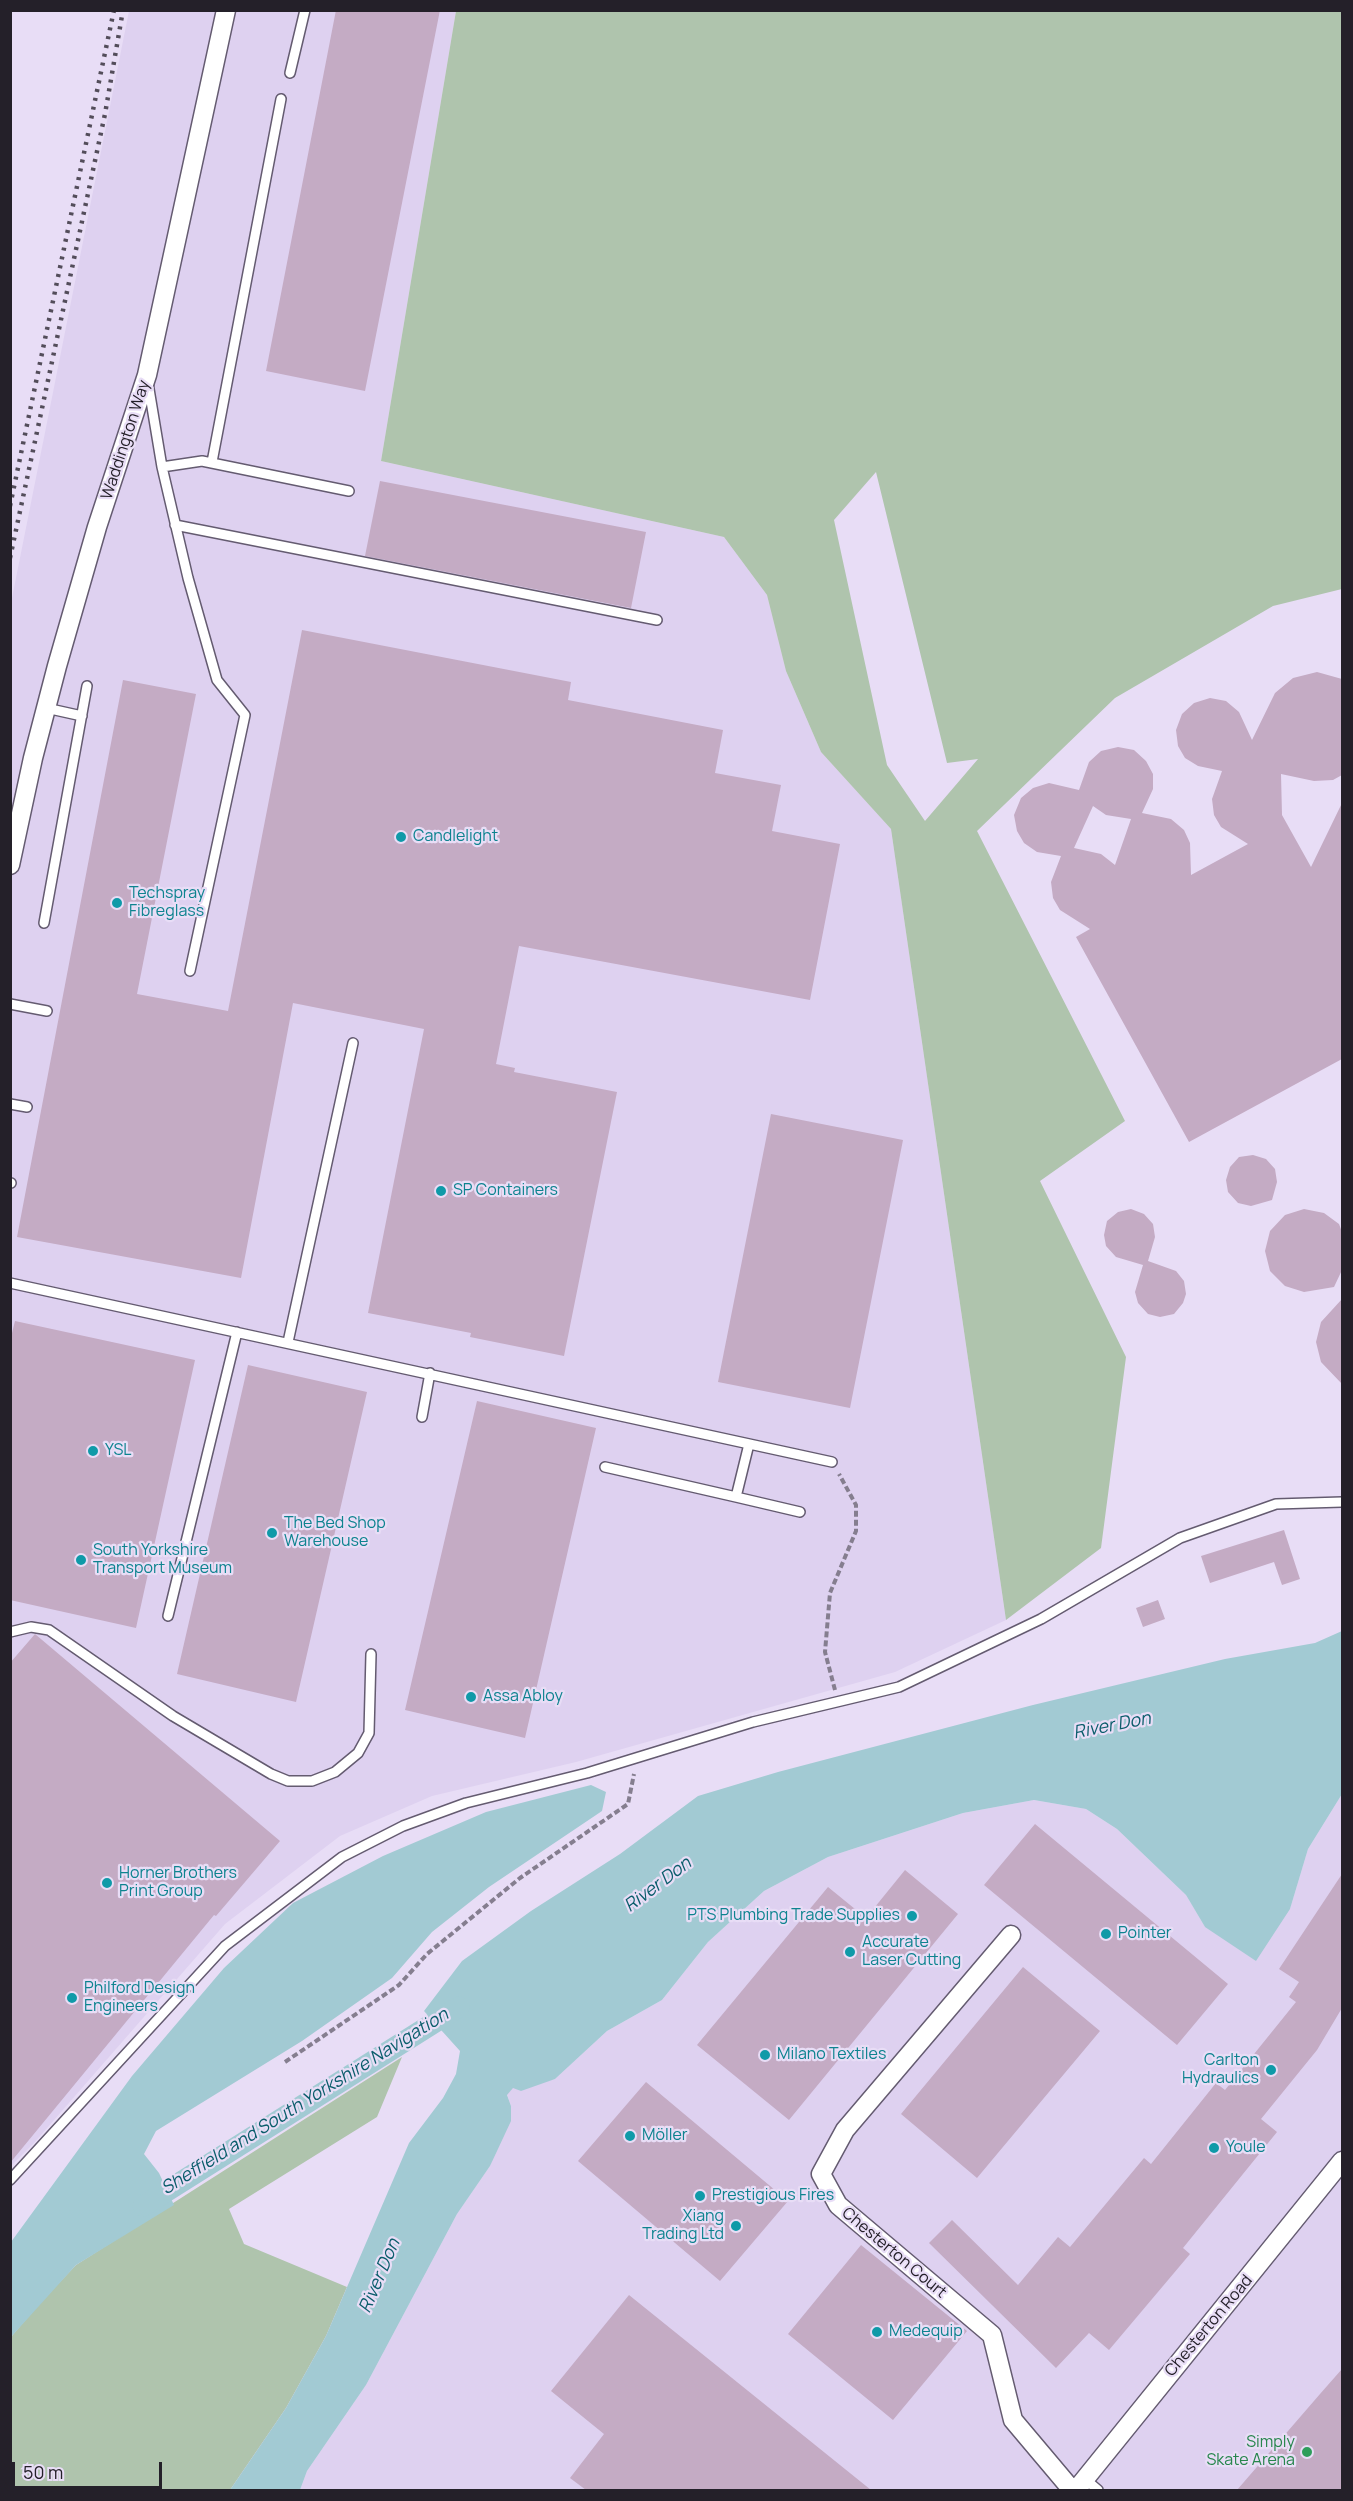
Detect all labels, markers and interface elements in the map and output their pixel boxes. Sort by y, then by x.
street label: Waddington Way [98,378,154,502]
place label: Candlelight [413,827,498,847]
marker: Candlelight [394,830,408,844]
place label: Techspray Fibreglass [129,884,205,922]
marker: Techspray Fibreglass [110,896,124,910]
place label: SP Containers [453,1181,558,1201]
marker: SP Containers [434,1184,448,1198]
place label: YSL [105,1441,131,1461]
marker: YSL [86,1444,100,1458]
place label: The Bed Shop Warehouse [284,1514,386,1552]
marker: The Bed Shop Warehouse [265,1526,279,1540]
place label: South Yorkshire Transport Museum [93,1541,232,1579]
marker: South Yorkshire Transport Museum [74,1553,88,1567]
place label: Assa Abloy [483,1687,563,1707]
marker: Assa Abloy [464,1690,478,1704]
water label: River Don [1071,1708,1153,1744]
water label: River Don [620,1853,696,1917]
place label: Horner Brothers Print Group [119,1864,237,1902]
marker: Horner Brothers Print Group [100,1876,114,1890]
place label: PTS Plumbing Trade Supplies [687,1906,900,1926]
marker: PTS Plumbing Trade Supplies [905,1909,919,1923]
place label: Pointer [1118,1924,1172,1944]
marker: Pointer [1099,1927,1113,1941]
place label: Accurate Laser Cutting [862,1933,961,1971]
marker: Accurate Laser Cutting [843,1945,857,1959]
place label: Philford Design Engineers [84,1979,195,2017]
marker: Philford Design Engineers [65,1991,79,2005]
water label: Sheffield and South Yorkshire Navigation [157,2004,453,2200]
place label: Milano Textiles [777,2045,886,2065]
marker: Milano Textiles [758,2048,772,2062]
place label: Carlton Hydraulics [1182,2051,1259,2089]
marker: Carlton Hydraulics [1264,2063,1278,2077]
place label: Möller [642,2126,688,2146]
marker: Möller [623,2129,637,2143]
place label: Youle [1226,2138,1266,2158]
marker: Youle [1207,2141,1221,2155]
place label: Prestigious Fires [712,2186,834,2206]
marker: Prestigious Fires [693,2189,707,2203]
street label: Chesterton Court [838,2204,950,2302]
place label: Xiang Trading Ltd [642,2207,724,2245]
marker: Xiang Trading Ltd [729,2219,743,2233]
water label: River Don [355,2236,405,2316]
street label: Chesterton Road [1161,2272,1257,2380]
place label: Medequip [889,2322,963,2342]
marker: Medequip [870,2325,884,2339]
place label: Simply Skate Arena [1206,2433,1295,2471]
marker: Simply Skate Arena [1300,2445,1314,2459]
scale bar [15,2450,165,2488]
text: 50 m [23,2460,63,2484]

